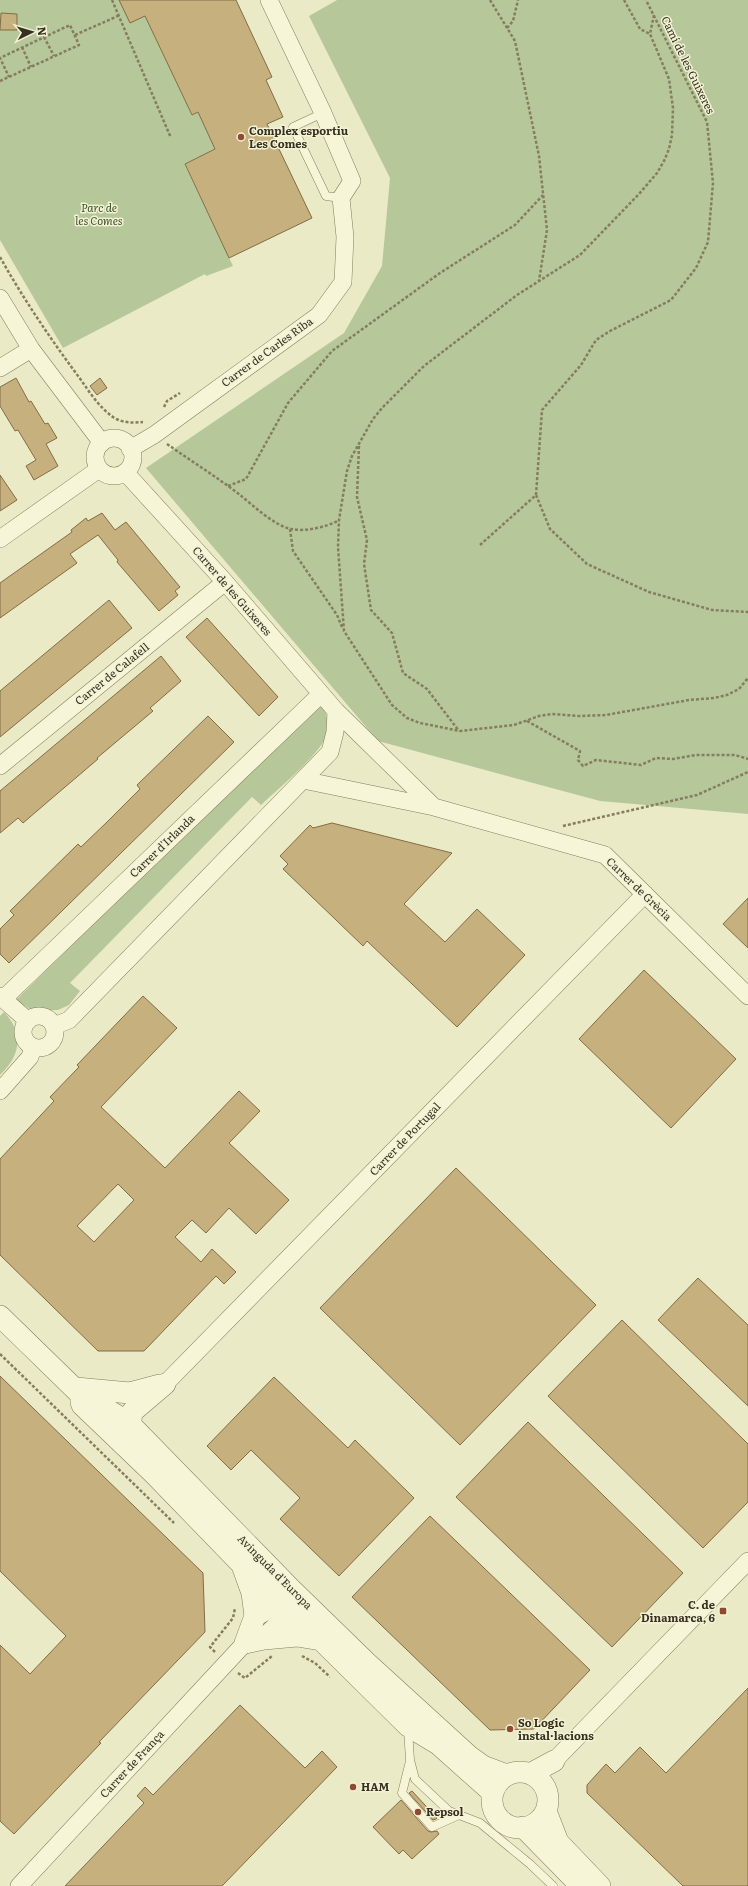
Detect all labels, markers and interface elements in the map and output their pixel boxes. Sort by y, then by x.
north arrow [12,12,52,52]
street label: Camí de les Guixeres [658,13,720,116]
text: N [35,26,51,36]
place label: Complex esportiu Les Comes [249,122,349,151]
marker: Complex esportiu Les Comes [236,132,246,142]
park label: Parc de les Comes [75,199,123,228]
street label: Carrer de Carles Riba [217,312,316,390]
street label: Carrer de les Guixeres [189,542,276,639]
street label: Carrer de Calafell [71,638,152,708]
street label: Carrer d'Irlanda [125,810,197,881]
street label: Carrer de Grècia [603,853,676,924]
street label: Carrer de Portugal [365,1098,444,1179]
street label: Avinguda d'Europa [235,1530,317,1612]
place label: C. de Dinamarca, 6 [641,1596,716,1625]
marker: C. de Dinamarca, 6 [718,1606,728,1616]
place label: So Logic instal·lacions [518,1714,594,1743]
marker: So Logic instal·lacions [505,1724,515,1734]
street label: Carrer de França [96,1726,167,1801]
place label: HAM [361,1778,390,1794]
marker: HAM [348,1782,358,1792]
place label: Repsol [426,1803,464,1819]
marker: Repsol [413,1807,423,1817]

